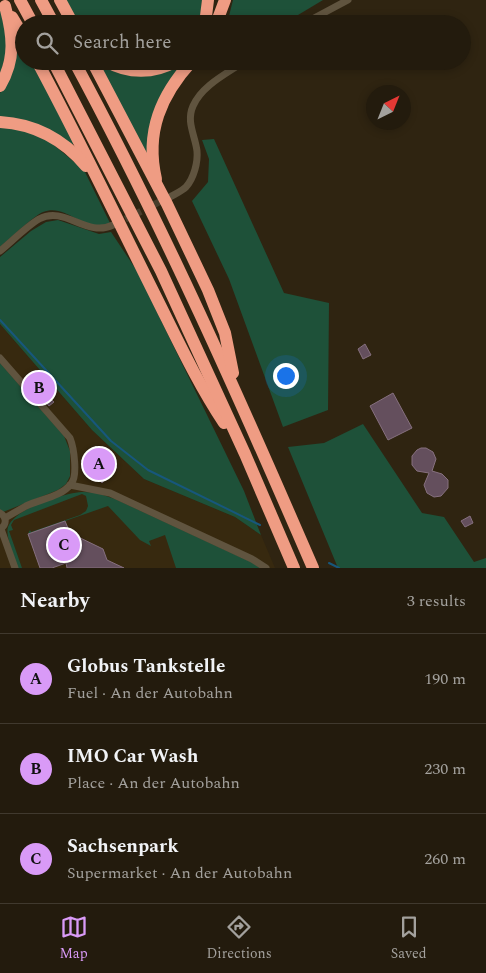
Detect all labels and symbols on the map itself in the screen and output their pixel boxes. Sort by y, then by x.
north arrow [366,85,411,130]
your location [273,363,299,389]
pin: B [23,369,55,407]
pin: A [83,445,115,483]
pin: C [48,526,80,564]

